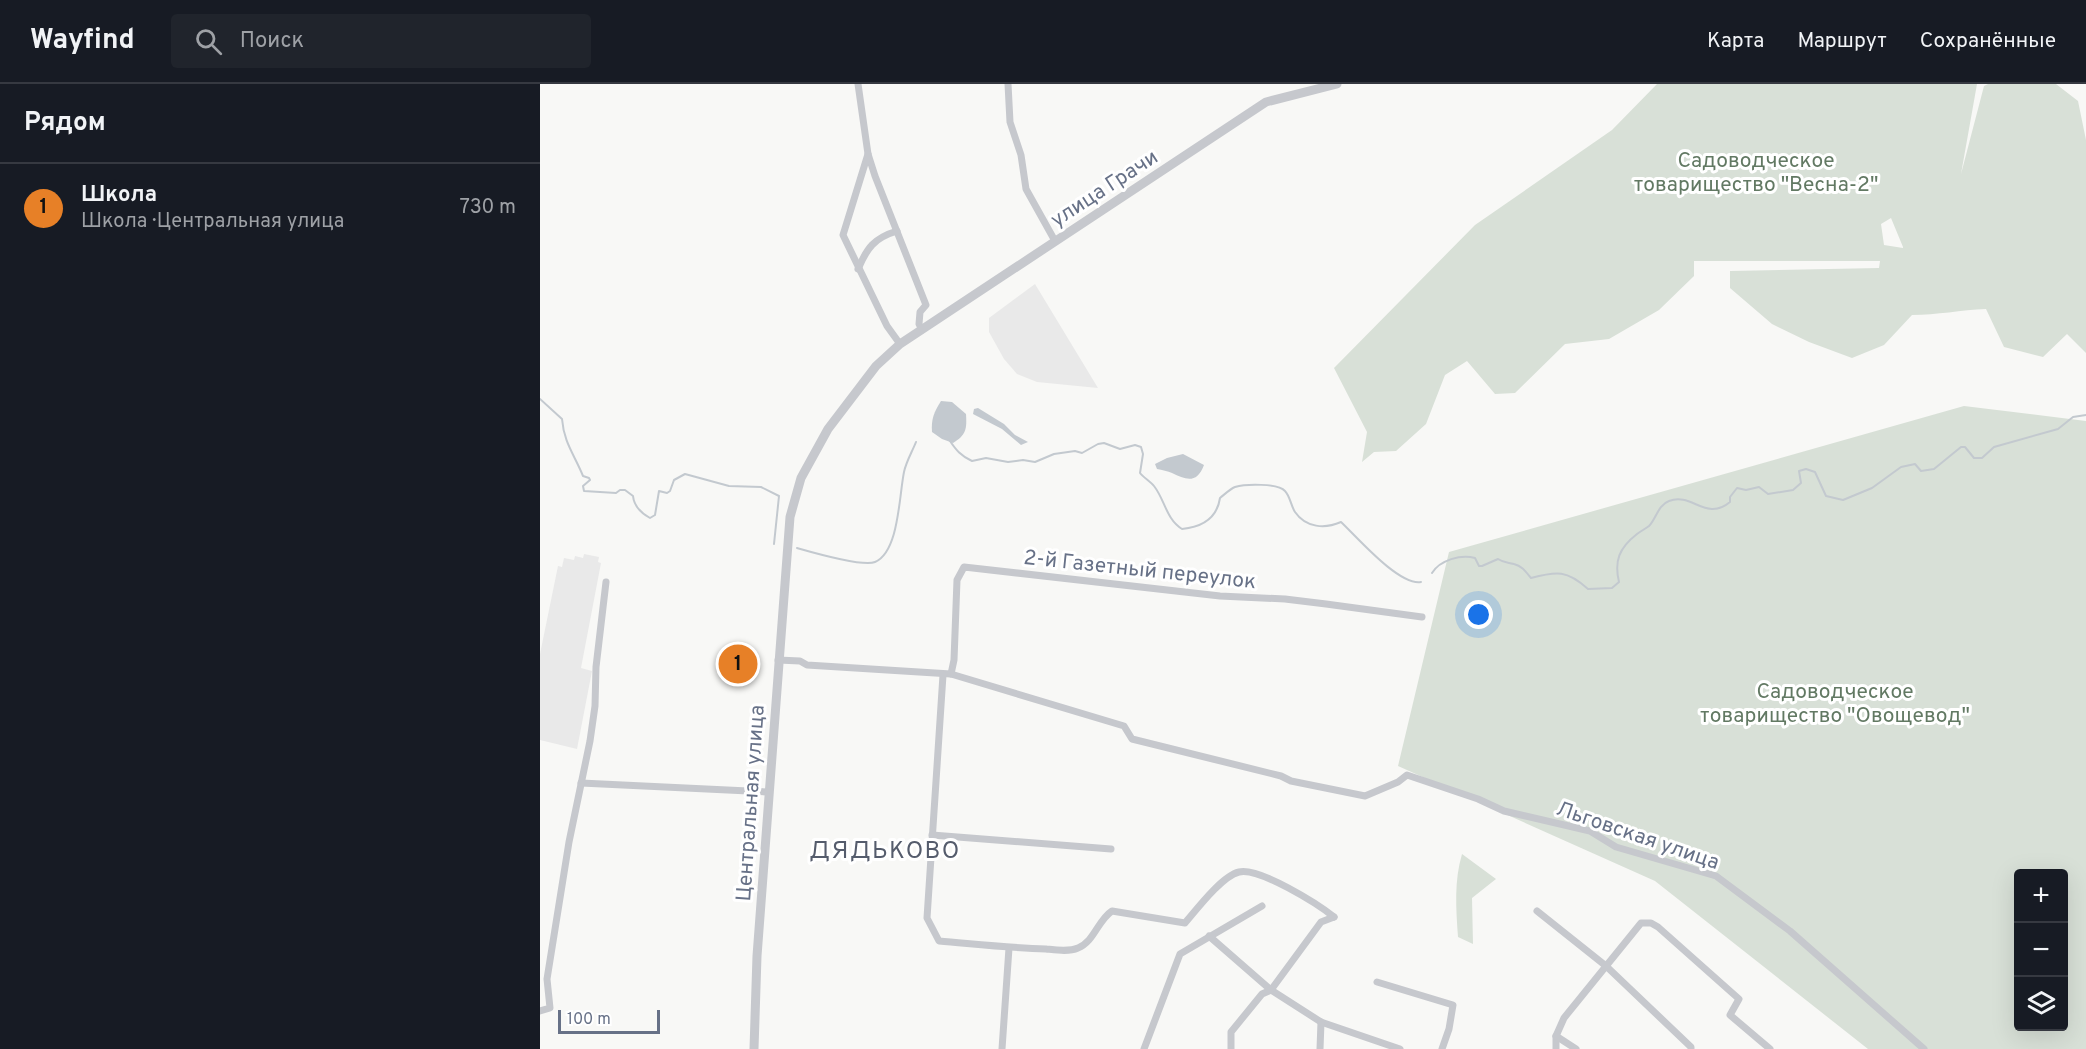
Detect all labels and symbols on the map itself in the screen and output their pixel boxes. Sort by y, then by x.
street label: улица Грачи [1046,144,1164,234]
park label: Садоводческое товарищество "Весна-2" [1634,148,1878,199]
street label: 2-й Газетный переулок [1022,545,1257,596]
your location [1464,600,1493,629]
pin: 1 [718,642,758,686]
park label: Садоводческое товарищество "Овощевод" [1700,679,1970,730]
street label: Центральная улица [731,704,772,902]
street label: Льговская улица [1552,796,1723,877]
district label: ДЯДЬКОВО [809,837,961,867]
scale bar [558,1007,660,1034]

